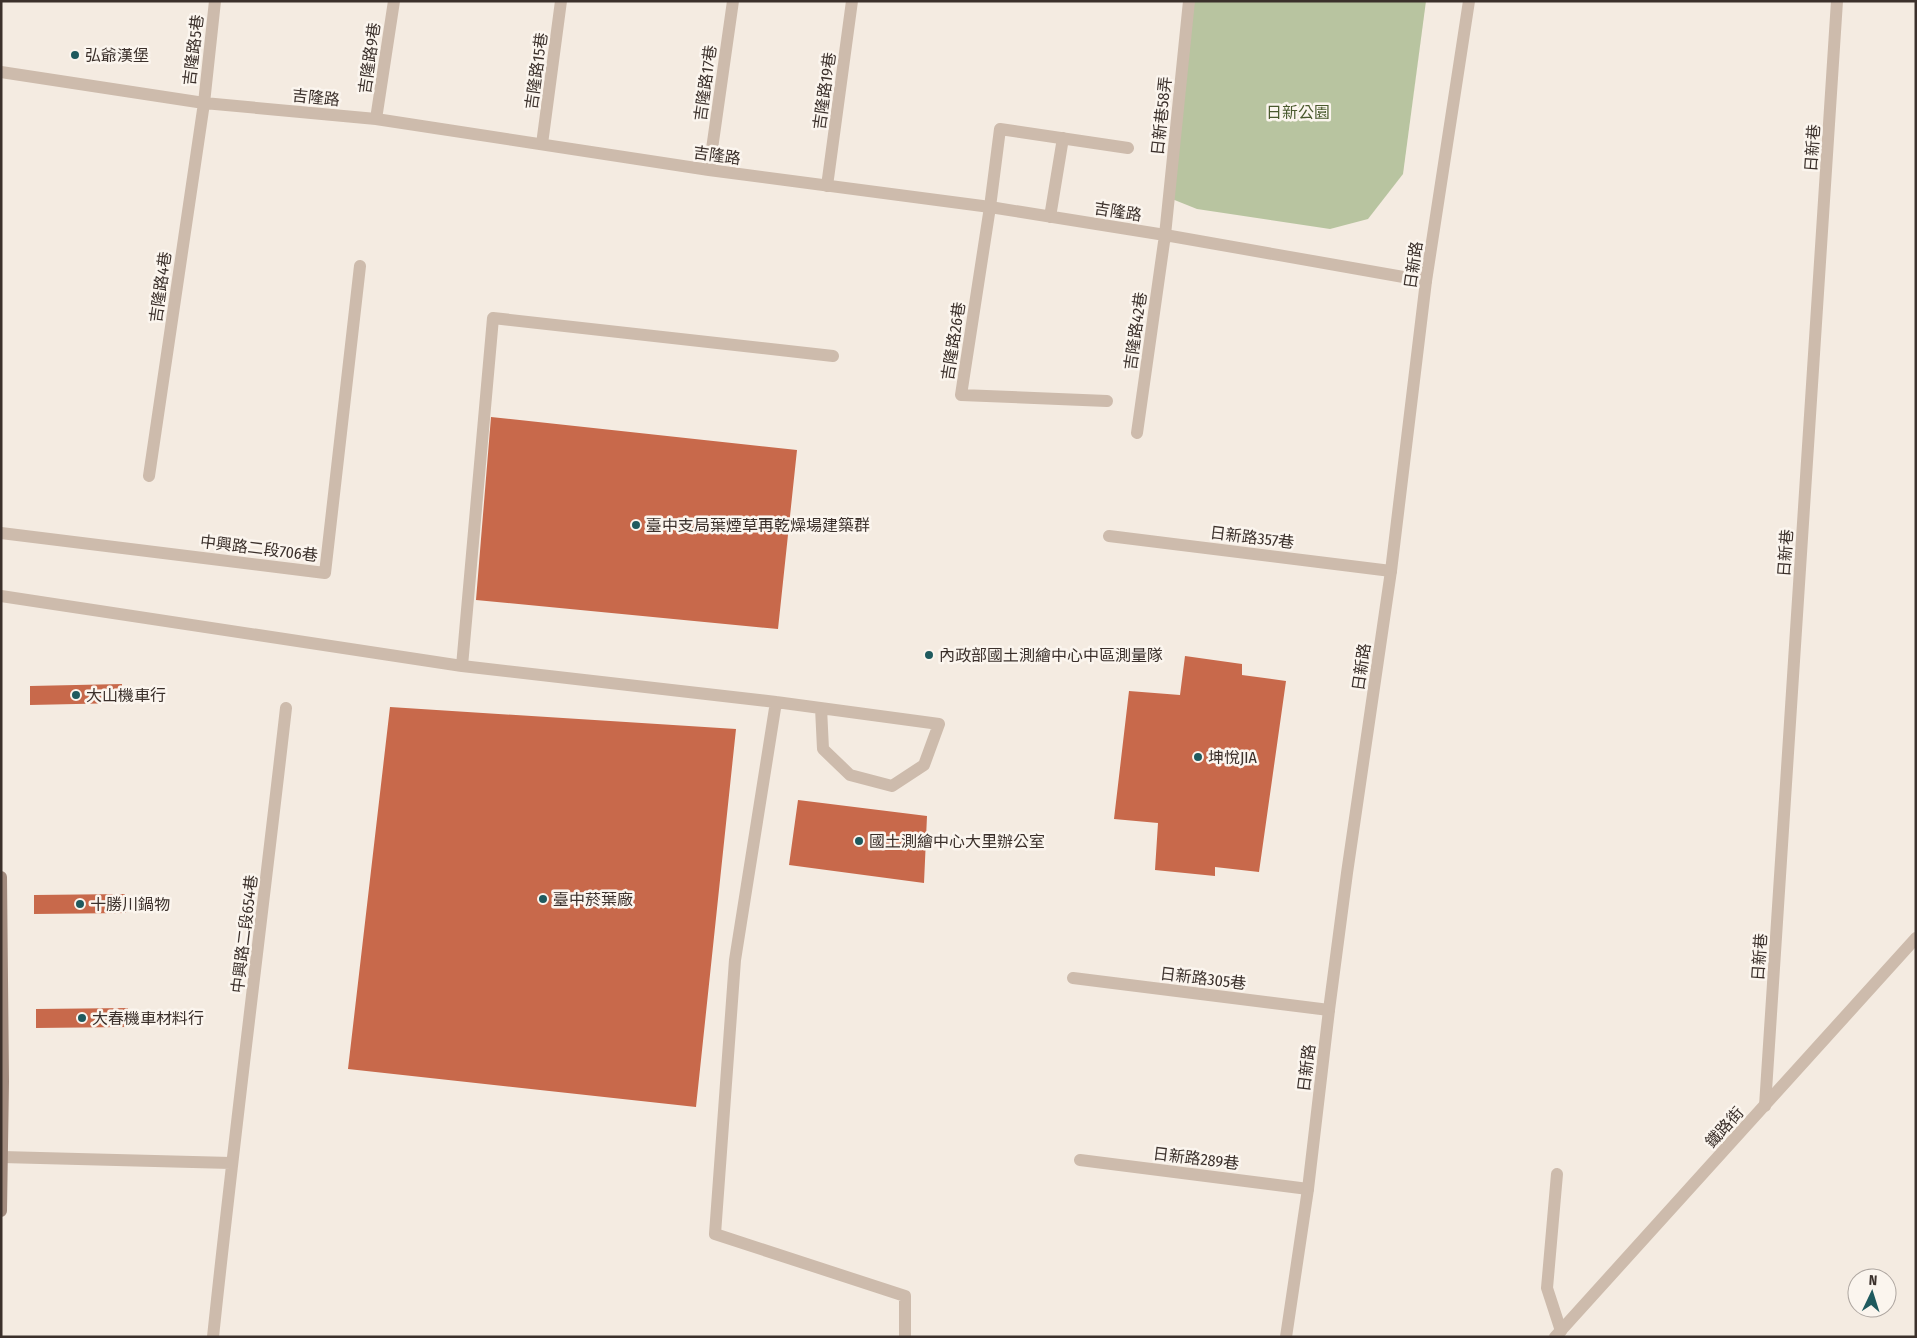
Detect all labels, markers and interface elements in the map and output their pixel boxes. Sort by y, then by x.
street label: 吉隆路5巷 [180,13,207,87]
street label: 吉隆路9巷 [355,21,384,95]
street label: 吉隆路15巷 [522,31,551,111]
street label: 吉隆路17巷 [691,44,720,122]
place label: 弘爺漢堡 [85,46,149,65]
marker: 弘爺漢堡 [69,49,81,61]
street label: 吉隆路19巷 [810,51,839,131]
street label: 日新巷58弄 [1148,76,1175,157]
street label: 吉隆路 [291,86,341,109]
park label: 日新公園 [1266,103,1330,122]
street label: 日新巷 [1801,123,1824,173]
street label: 吉隆路 [692,143,742,168]
street label: 吉隆路 [1093,198,1143,225]
street label: 日新路 [1401,240,1426,290]
street label: 吉隆路4巷 [146,250,175,324]
street label: 吉隆路42巷 [1121,291,1150,371]
street label: 吉隆路26巷 [938,301,969,382]
place label: 臺中支局葉煙草再乾燥場建築群 [646,516,870,535]
marker: 臺中支局葉煙草再乾燥場建築群 [630,519,642,531]
street label: 日新路357巷 [1209,523,1295,552]
street label: 日新巷 [1774,528,1797,578]
street label: 中興路二段706巷 [199,532,319,565]
street label: 日新路 [1349,642,1374,692]
place label: 內政部國土測繪中心中區測量隊 [939,646,1163,665]
marker: 內政部國土測繪中心中區測量隊 [923,649,935,661]
place label: 大山機車行 [86,686,166,705]
marker: 大山機車行 [70,689,82,701]
place label: 坤悅JIA [1208,748,1258,767]
marker: 坤悅JIA [1192,751,1204,763]
place label: 國土測繪中心大里辦公室 [869,832,1045,851]
marker: 國土測繪中心大里辦公室 [853,835,865,847]
street label: 中興路二段654巷 [228,874,261,994]
place label: 臺中菸葉廠 [553,890,633,909]
marker: 臺中菸葉廠 [537,893,549,905]
place label: 十勝川鍋物 [90,895,170,914]
marker: 十勝川鍋物 [74,898,86,910]
street label: 日新巷 [1748,932,1771,982]
street label: 日新路305巷 [1159,964,1247,993]
place label: 大春機車材料行 [92,1009,204,1028]
marker: 大春機車材料行 [76,1012,88,1024]
street label: 日新路 [1294,1043,1319,1093]
street label: 鐵路街 [1701,1103,1747,1152]
street label: 日新路289巷 [1152,1144,1240,1173]
north arrow [1847,1268,1897,1318]
text: N [1868,1272,1878,1289]

